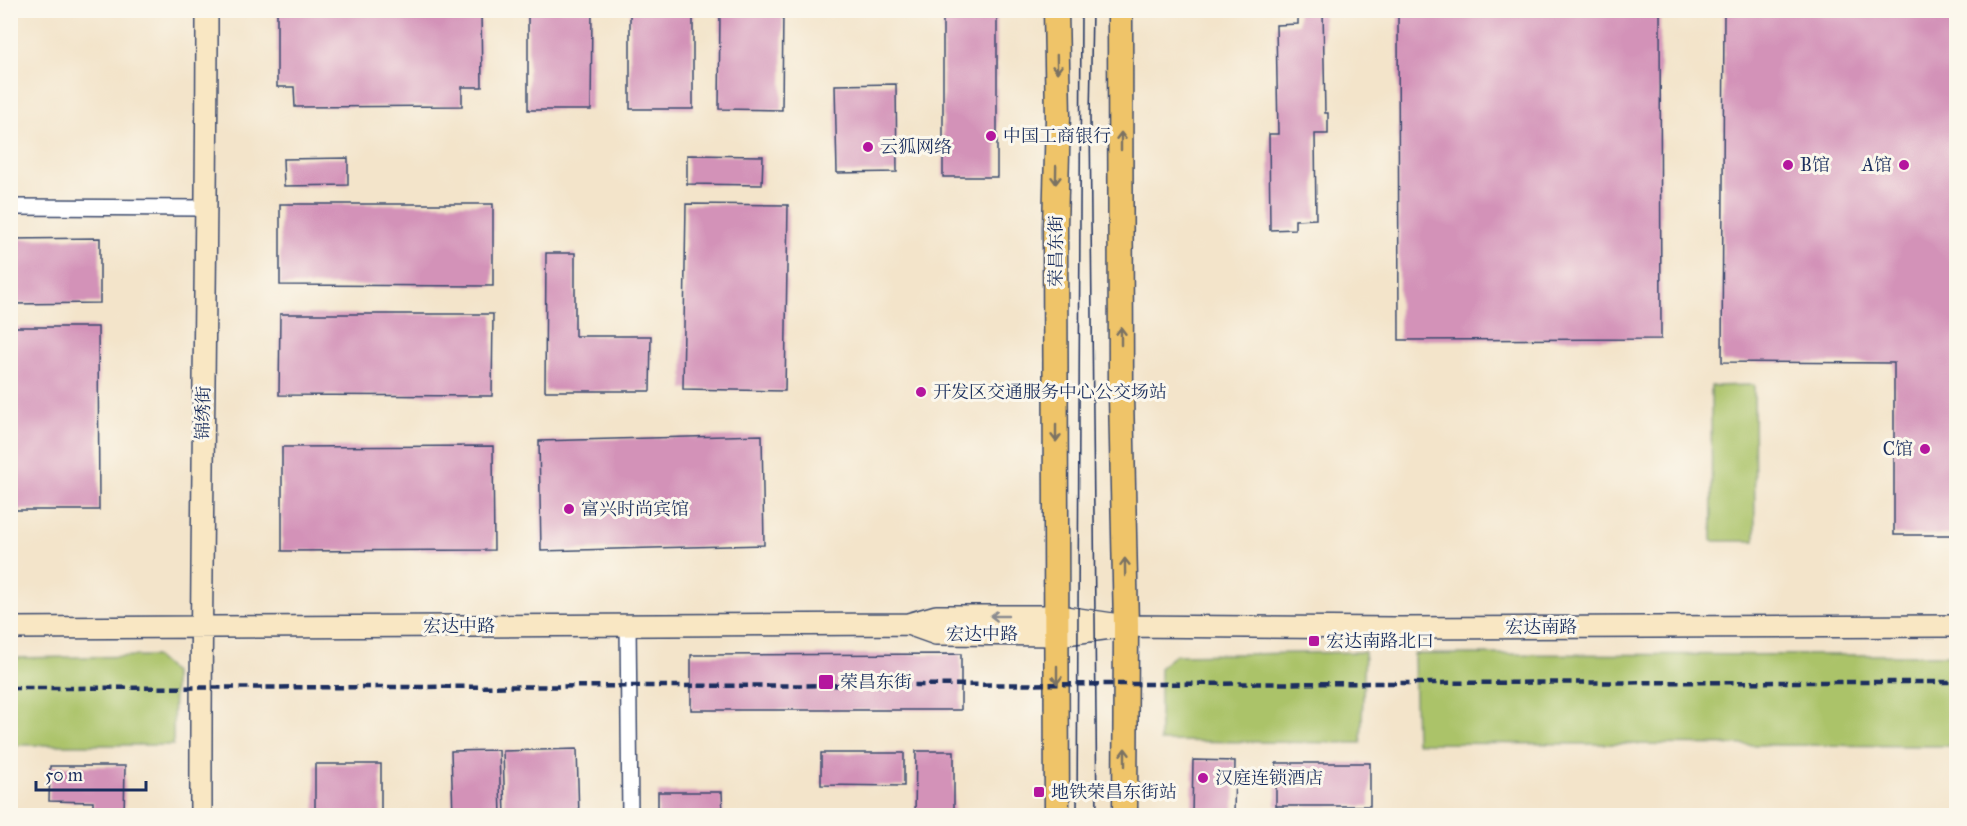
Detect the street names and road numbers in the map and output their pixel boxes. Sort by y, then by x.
street label: 荣昌东街 [1045,215,1067,287]
street label: 锦绣街 [192,386,214,440]
street label: 宏达中路 [423,615,495,637]
street label: 宏达南路 [1505,616,1577,638]
street label: 宏达中路 [946,623,1018,645]

